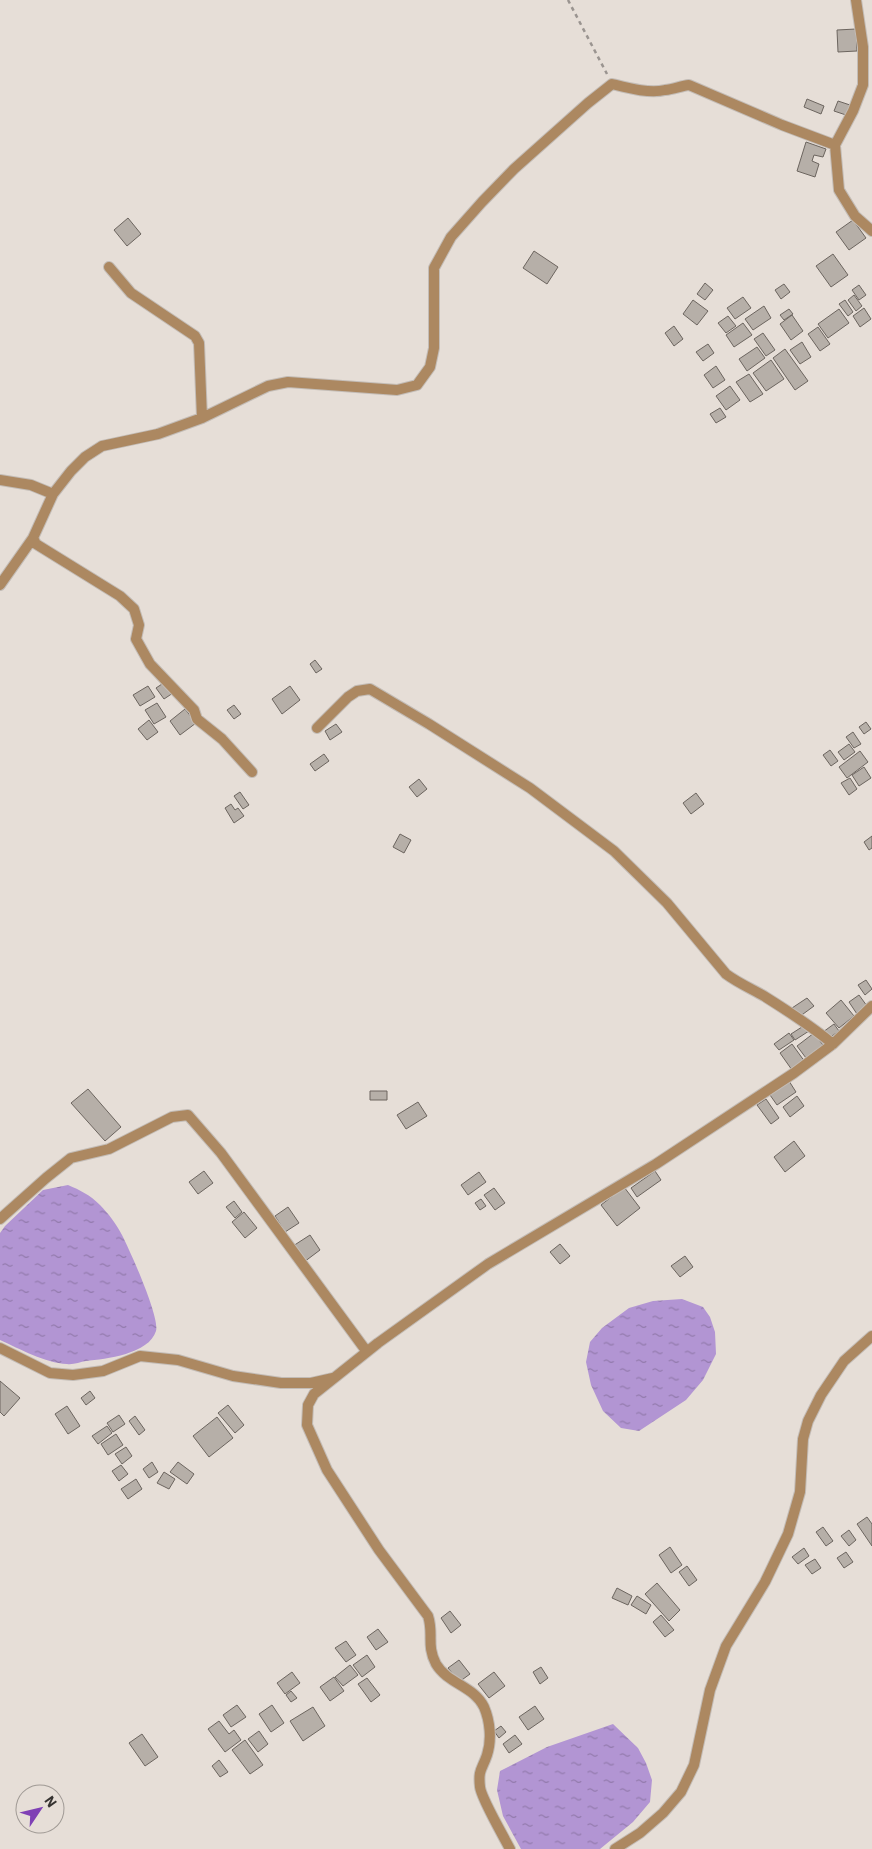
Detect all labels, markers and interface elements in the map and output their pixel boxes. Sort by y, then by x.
north arrow [15,1784,65,1834]
text: N [40,1792,61,1811]

